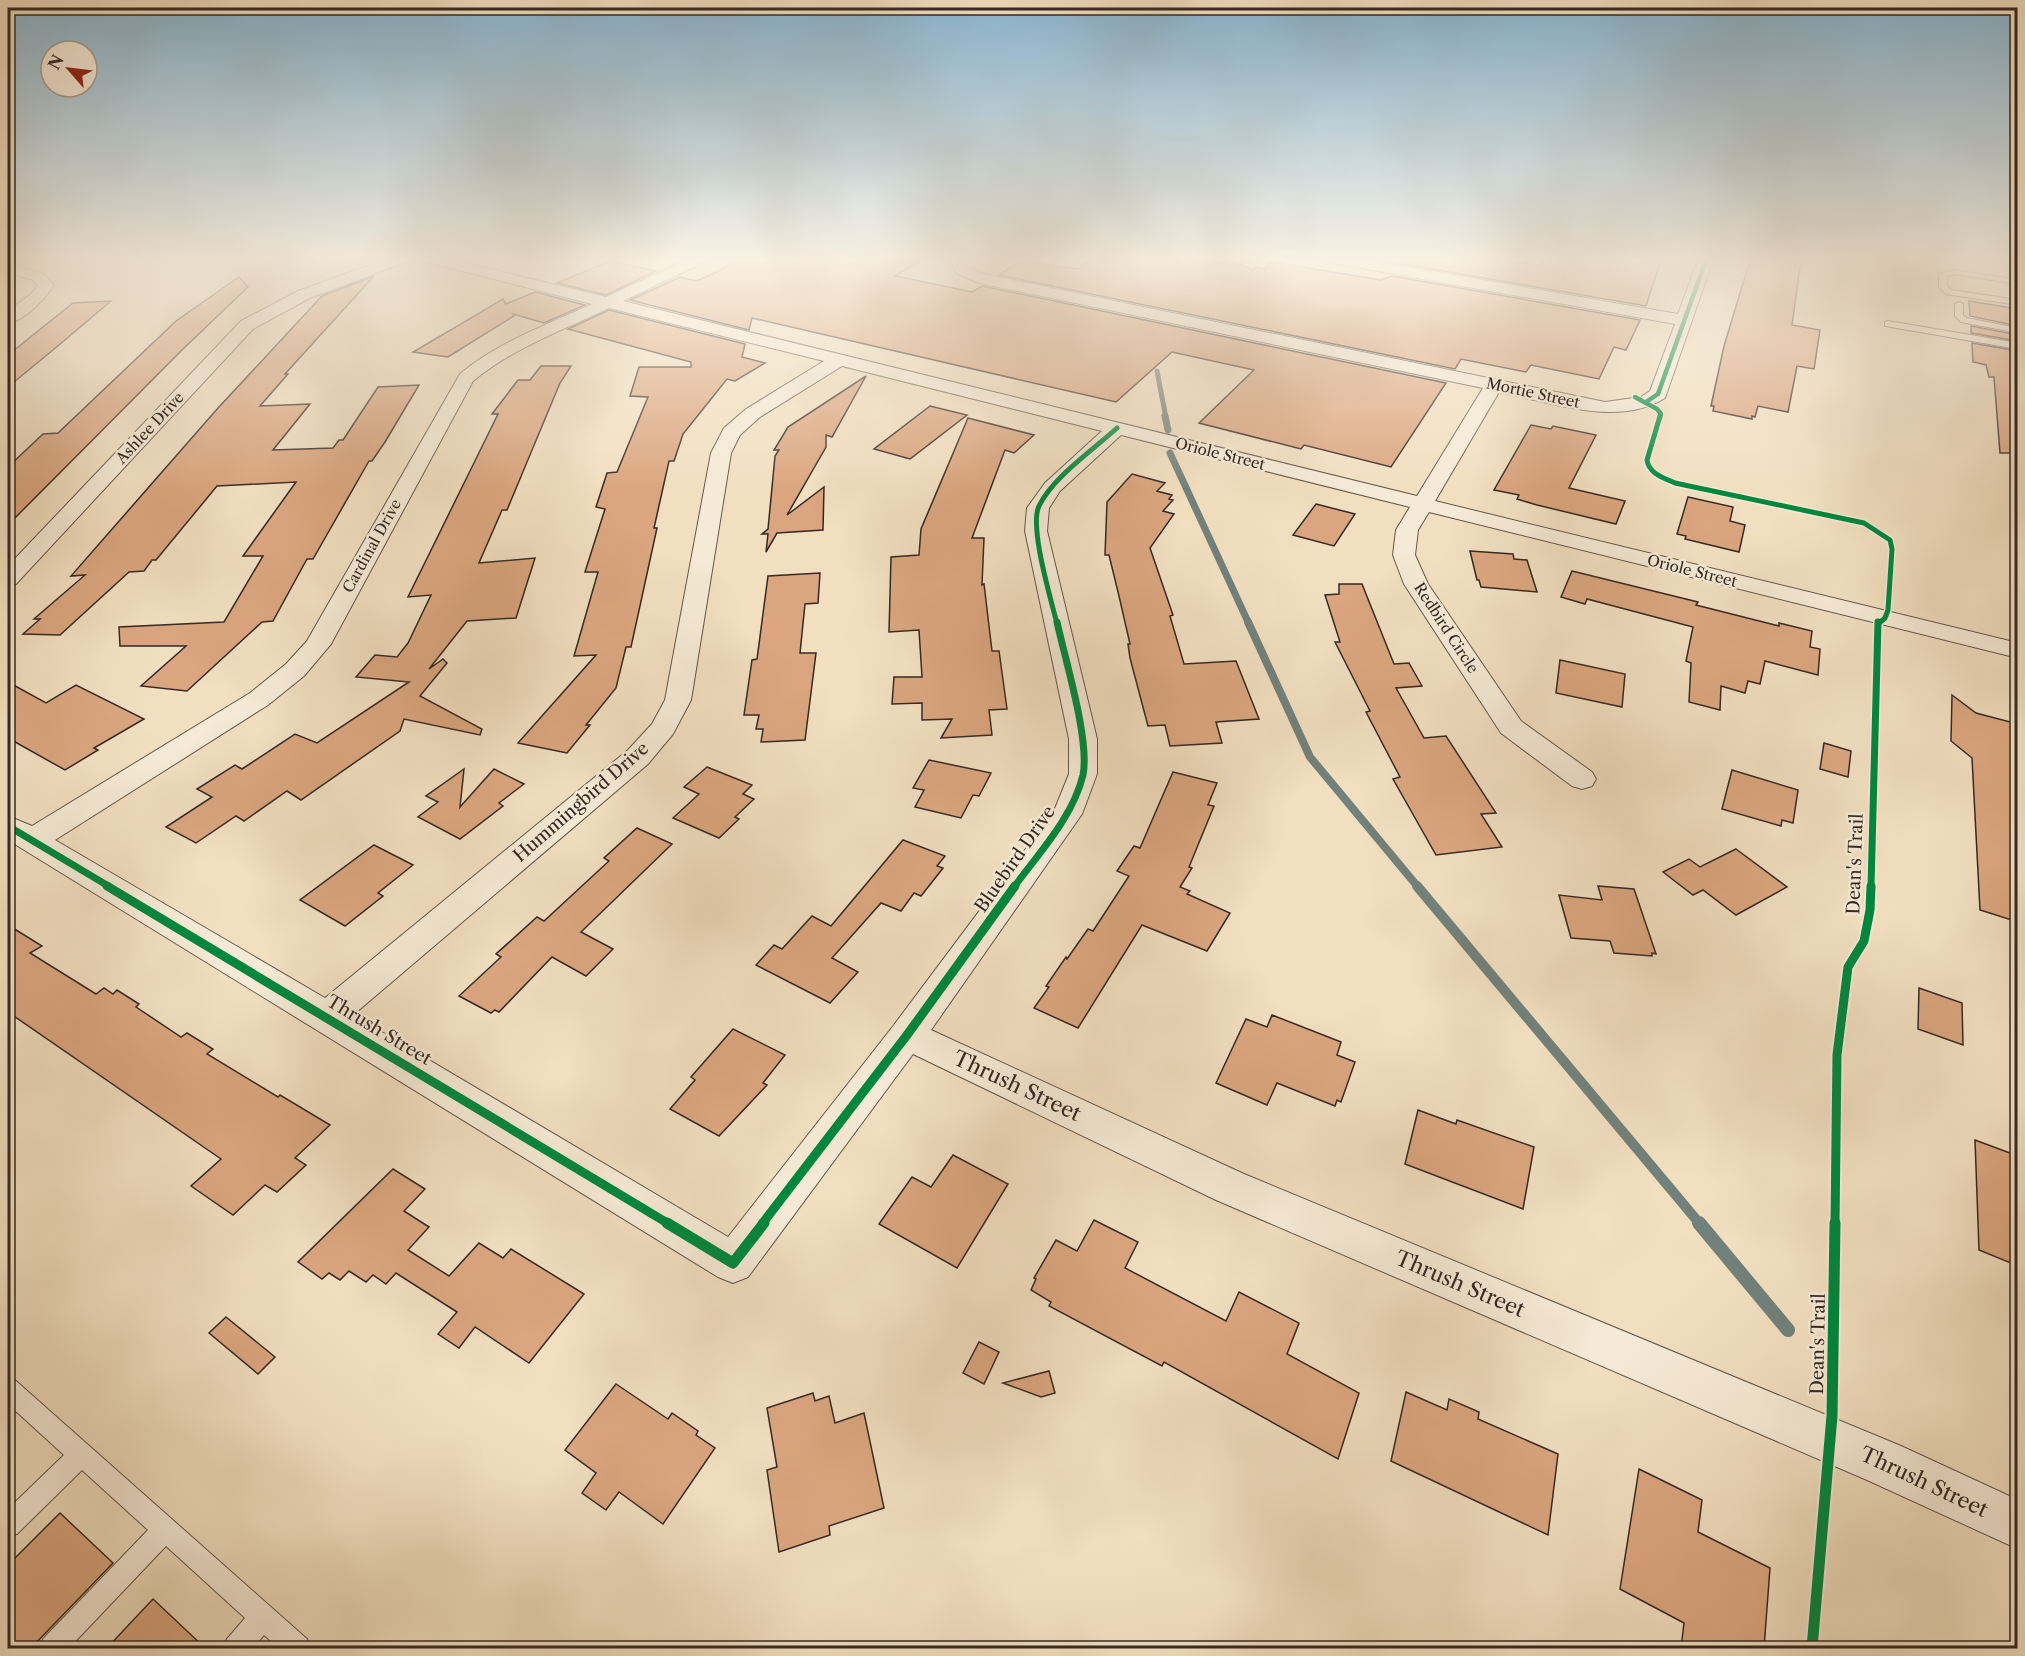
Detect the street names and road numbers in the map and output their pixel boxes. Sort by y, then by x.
street label: Mortie Street [1485,373,1582,412]
street label: Ashlee Drive [111,388,188,468]
street label: Oriole Street [1173,433,1268,474]
street label: Cardinal Drive [338,496,405,596]
street label: Oriole Street [1645,550,1740,591]
street label: Redbird Circle [1410,579,1483,677]
street label: Hummingbird Drive [509,737,653,867]
street label: Bluebird Drive [970,801,1060,917]
street label: Dean's Trail [1842,813,1868,915]
street label: Thrush Street [323,990,436,1070]
street label: Thrush Street [949,1045,1086,1126]
street label: Thrush Street [1392,1245,1529,1322]
street label: Dean's Trail [1806,1293,1830,1395]
street label: Thrush Street [1856,1441,1993,1522]

